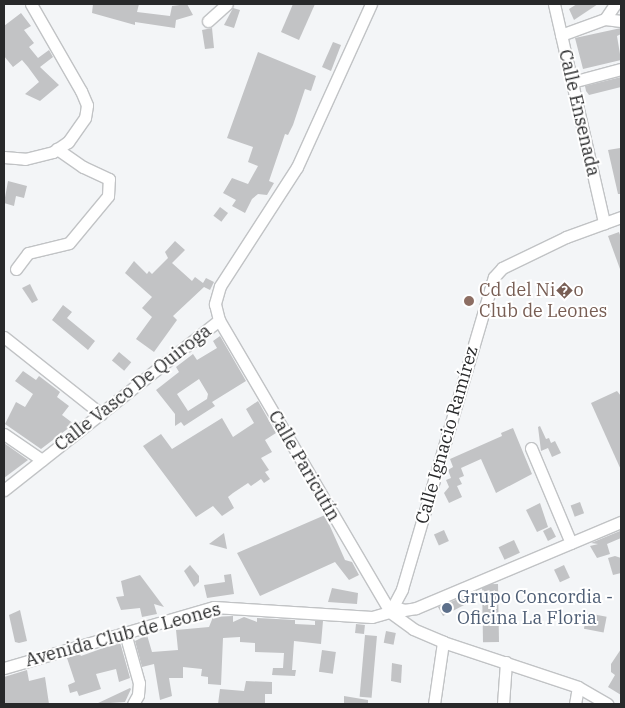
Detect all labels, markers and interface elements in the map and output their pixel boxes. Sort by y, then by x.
street label: Calle Ensenada [554,47,604,179]
place label: Cd del Ni�o Club de Leones [479,280,607,322]
marker: Cd del Ni�o Club de Leones [463,295,475,307]
street label: Calle Vasco De Quiroga [50,320,216,456]
street label: Calle Ignacio Ramírez [411,344,483,526]
street label: Calle Paricutín [264,407,344,525]
place label: Grupo Concordia - Oficina La Floria [457,587,613,630]
street label: Avenida Club de Leones [23,598,223,672]
marker: Grupo Concordia - Oficina La Floria [441,602,453,614]

